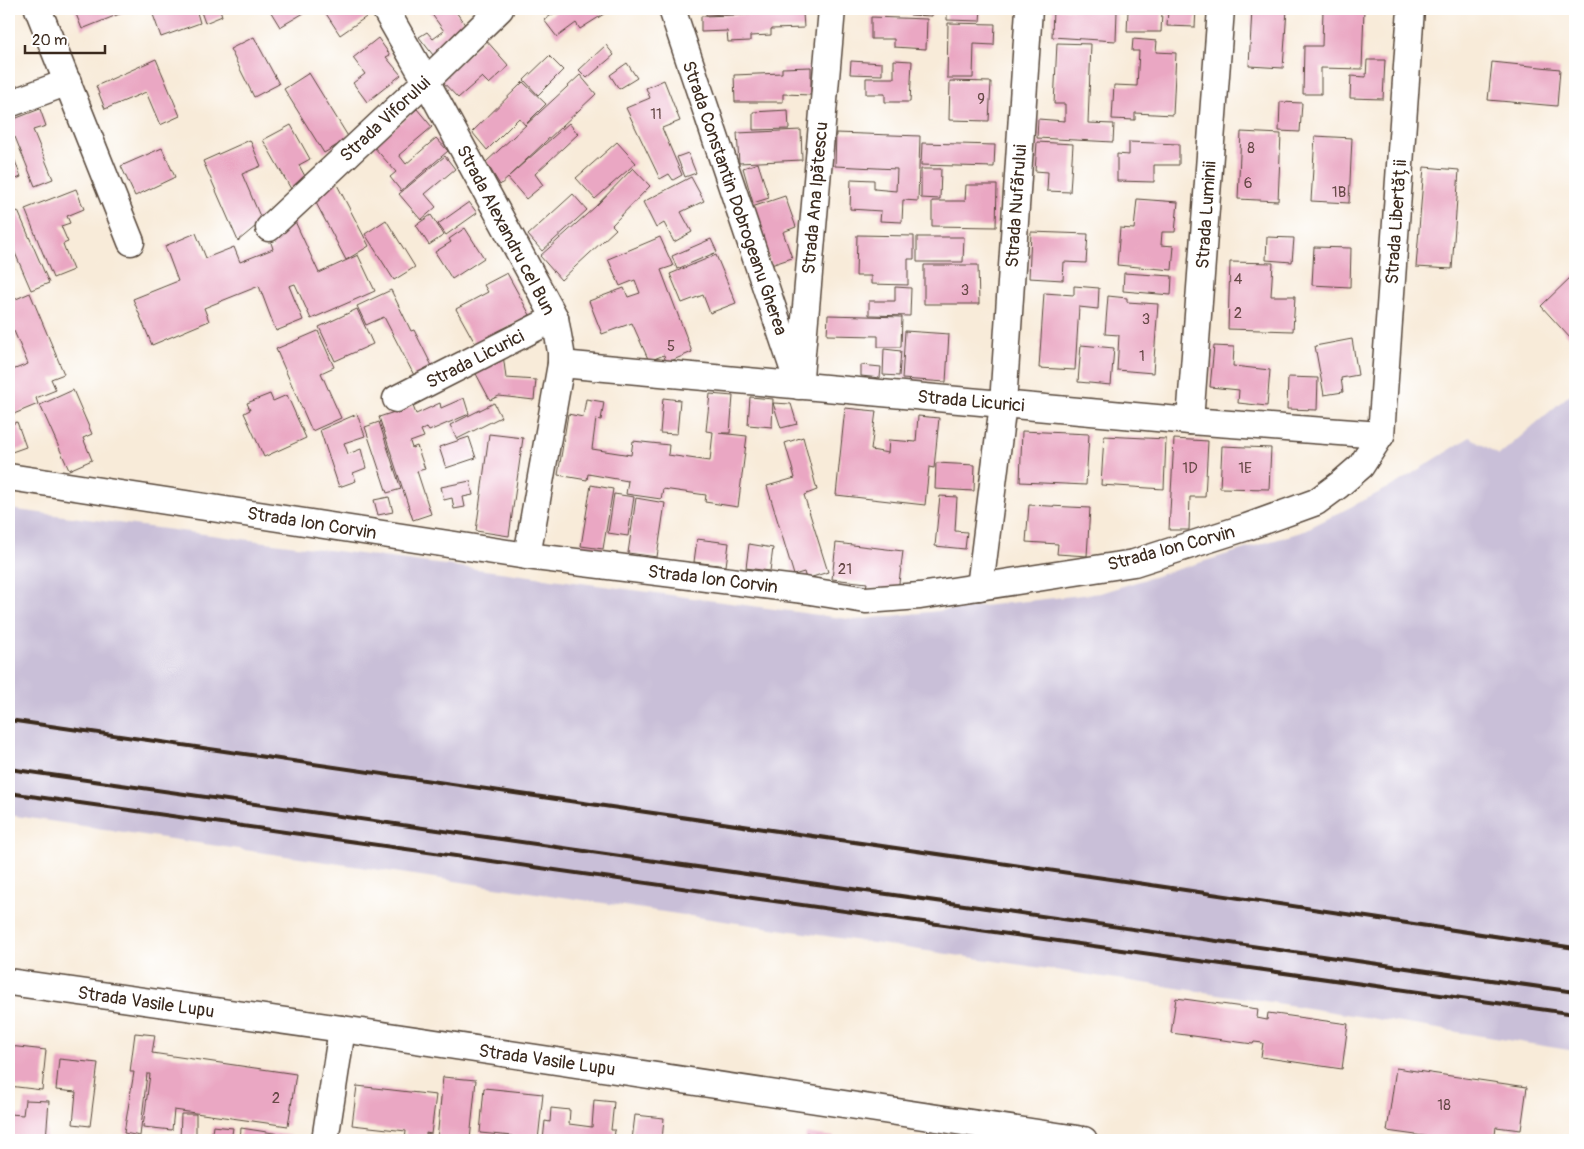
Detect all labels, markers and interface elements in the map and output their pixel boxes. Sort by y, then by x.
scale bar [25,22,105,54]
text: 20 m [32,31,67,50]
street label: Strada Constantin Dobrogeanu Gherea [677,58,792,338]
street label: Strada Viforului [335,72,435,167]
house number: 9 [977,90,985,109]
house number: 11 [650,105,662,124]
street label: Strada Ana Ipătescu [797,121,834,275]
house number: 8 [1247,139,1255,158]
street label: Strada Alexandru cel Bun [451,141,560,319]
street label: Strada Nufărului [1001,144,1032,268]
street label: Strada Libertății [1381,159,1412,285]
street label: Strada Luminii [1191,160,1222,270]
house number: 6 [1244,174,1252,193]
house number: 1B [1332,183,1346,202]
house number: 4 [1234,270,1243,289]
house number: 3 [961,281,969,300]
house number: 2 [1234,304,1242,323]
house number: 3 [1142,310,1150,329]
street label: Strada Licurici [422,325,528,394]
house number: 5 [667,337,675,356]
house number: 1 [1139,347,1145,366]
street label: Strada Licurici [917,385,1025,418]
house number: 1D [1182,459,1198,478]
house number: 1E [1238,459,1252,478]
street label: Strada Ion Corvin [246,502,378,545]
street label: Strada Ion Corvin [1105,520,1237,577]
street label: Strada Ion Corvin [647,560,779,599]
house number: 21 [838,560,852,579]
street label: Strada Vasile Lupu [76,982,216,1023]
street label: Strada Vasile Lupu [477,1040,617,1081]
house number: 2 [272,1089,280,1108]
house number: 18 [1437,1096,1451,1115]

